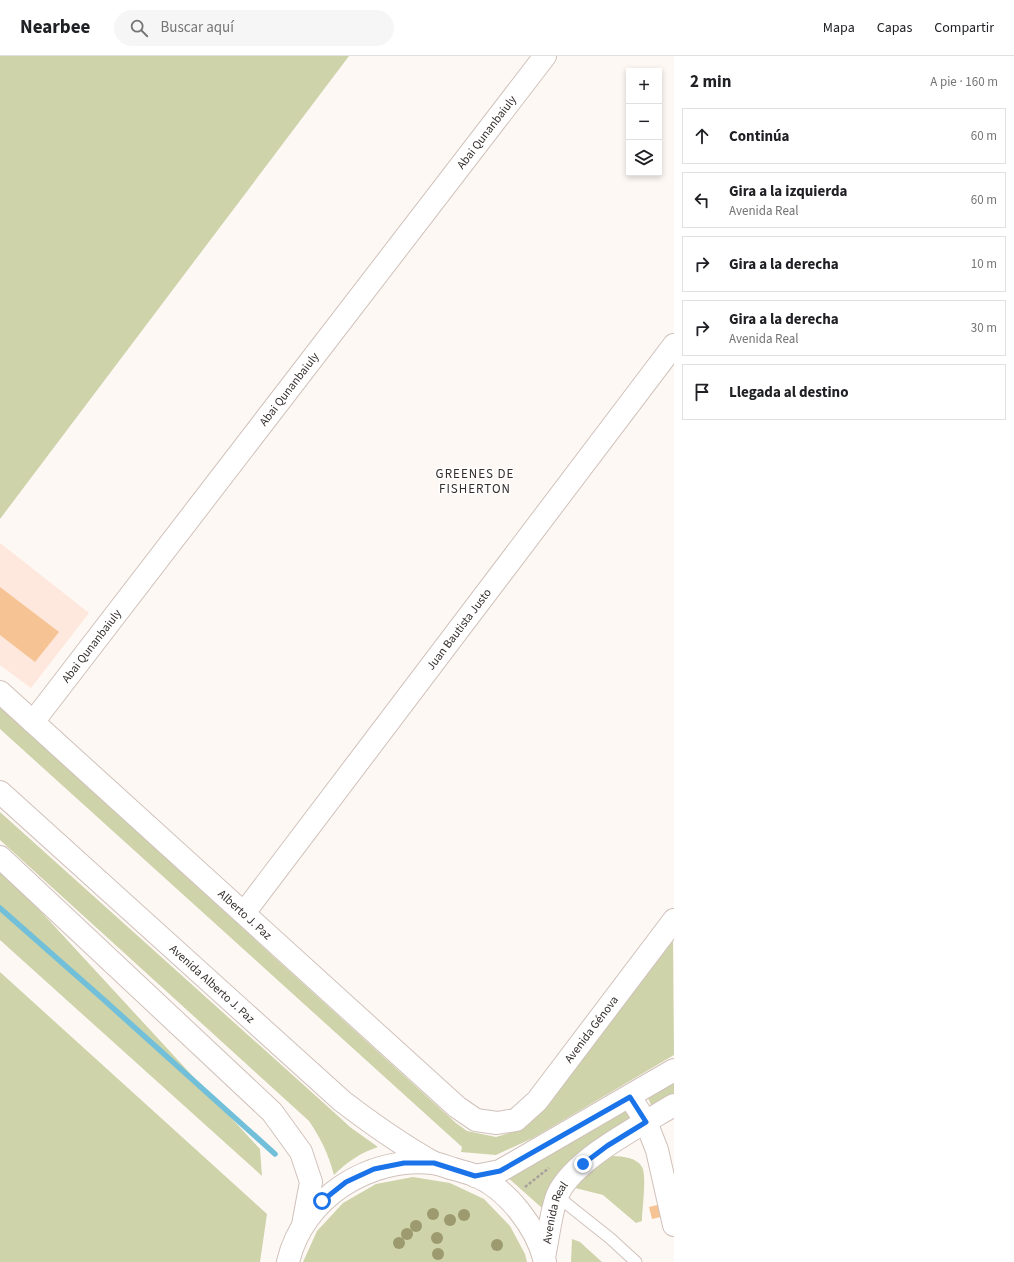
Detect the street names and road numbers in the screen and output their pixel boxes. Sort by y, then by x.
street label: Abai Qunanbaiuly [453,91,521,173]
street label: Abai Qunanbaiuly [255,348,323,429]
street label: Juan Bautista Justo [422,585,495,674]
street label: Abai Qunanbaiuly [58,605,126,686]
street label: Alberto J. Paz [214,886,276,944]
street label: Avenida Alberto J. Paz [166,941,259,1027]
street label: Avenida Génova [560,992,622,1067]
street label: Avenida Real [538,1178,572,1245]

